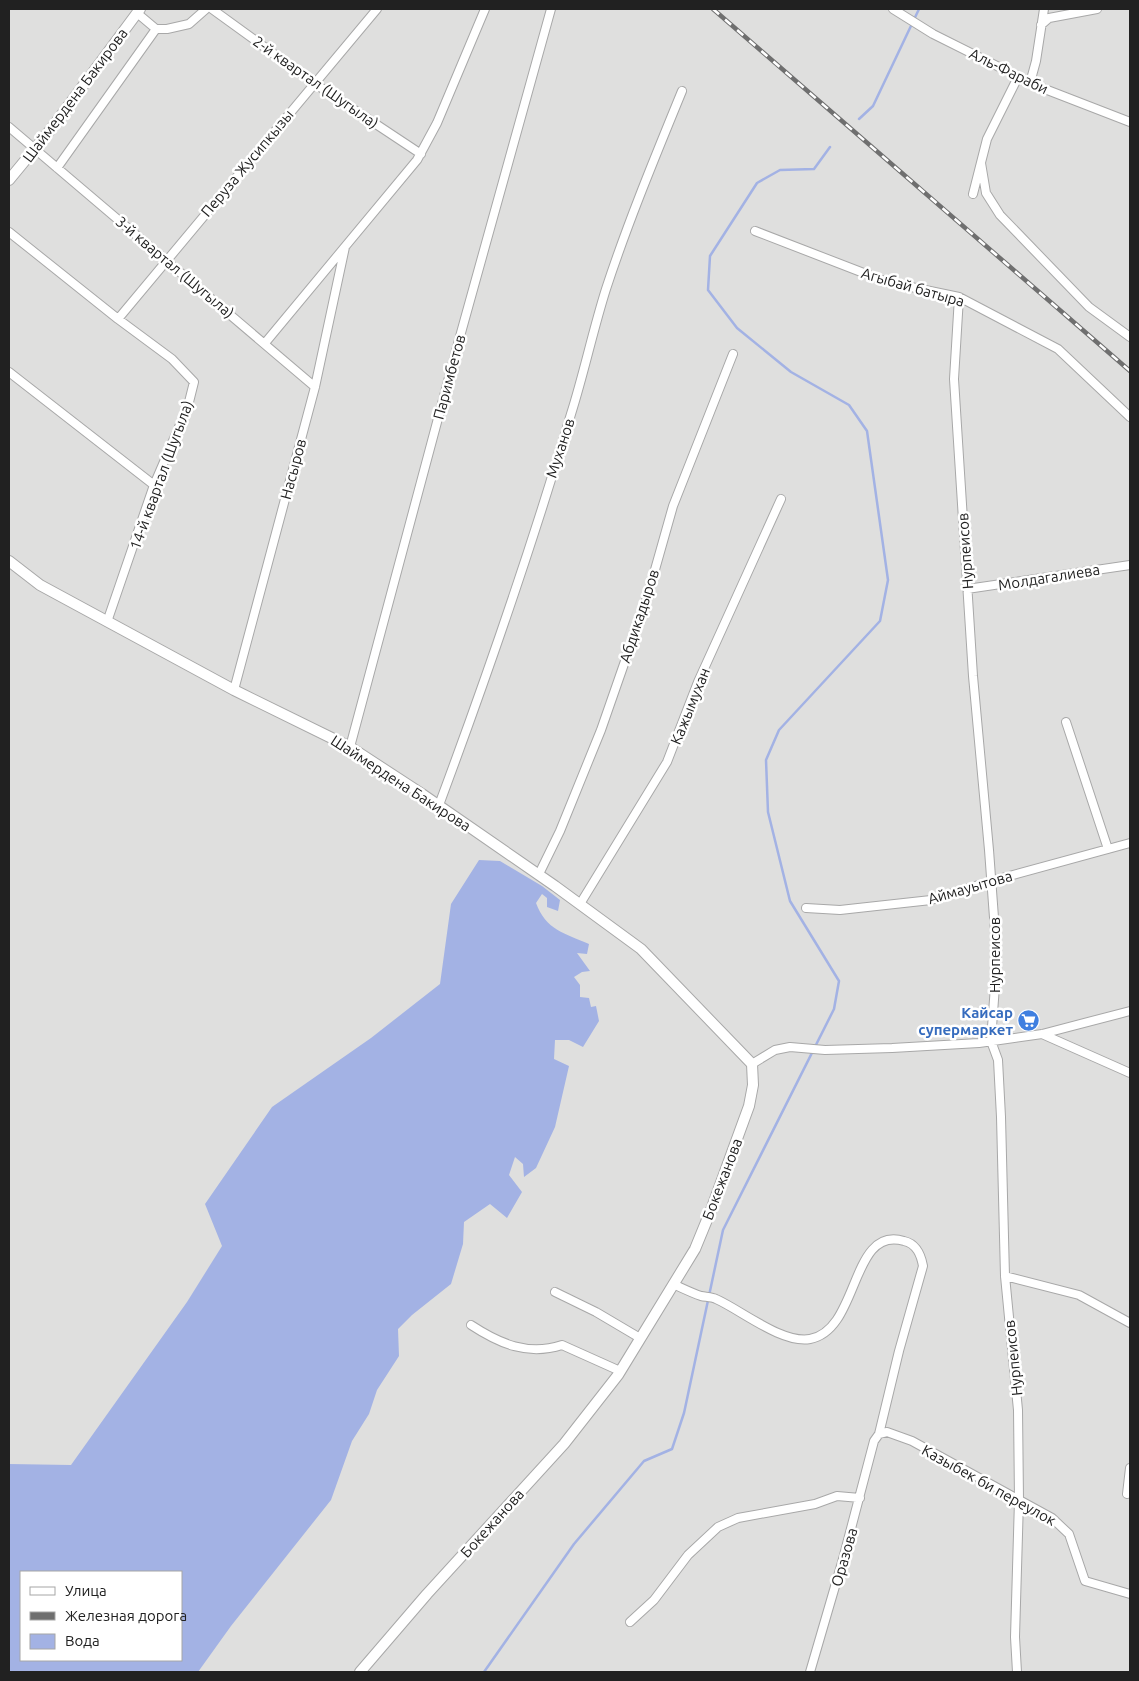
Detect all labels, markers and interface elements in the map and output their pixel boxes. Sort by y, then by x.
street label: Шаймердена Бакирова [19,25,131,165]
street label: 2-й квартал (Шугыла) [250,32,382,132]
street label: Аль-Фараби [967,45,1051,97]
street label: Перуза Жусипкызы [197,106,297,220]
street label: 3-й квартал (Шугыла) [112,213,238,321]
street label: Агыбай батыра [859,264,967,310]
street label: Паримбетов [429,333,469,421]
street label: 14-й квартал (Шугыла) [126,398,196,552]
street label: Муханов [542,416,578,480]
street label: Насыров [277,437,309,501]
street label: Нурпеисов [954,512,976,590]
street label: Молдагалиева [997,561,1101,593]
street label: Абдикадыров [616,567,662,665]
street label: Кажымухан [667,665,713,747]
street label: Шаймердена Бакирова [328,731,474,835]
street label: Аймауытова [926,867,1014,907]
street label: Нурпеисов [986,917,1003,993]
place label: Кайсар супермаркет [918,1004,1013,1038]
supermarket icon: Кайсар супермаркет [1017,1009,1041,1033]
street label: Бокежанова [699,1136,745,1222]
street label: Нурпеисов [1001,1319,1025,1397]
street label: Казыбек би переулок [919,1441,1059,1529]
street label: Бокежанова [457,1485,527,1561]
street label: Оразова [828,1526,860,1588]
legend [20,1571,182,1661]
text: Улица [65,1582,107,1599]
text: Железная дорога [65,1607,187,1624]
text: Вода [65,1632,100,1649]

